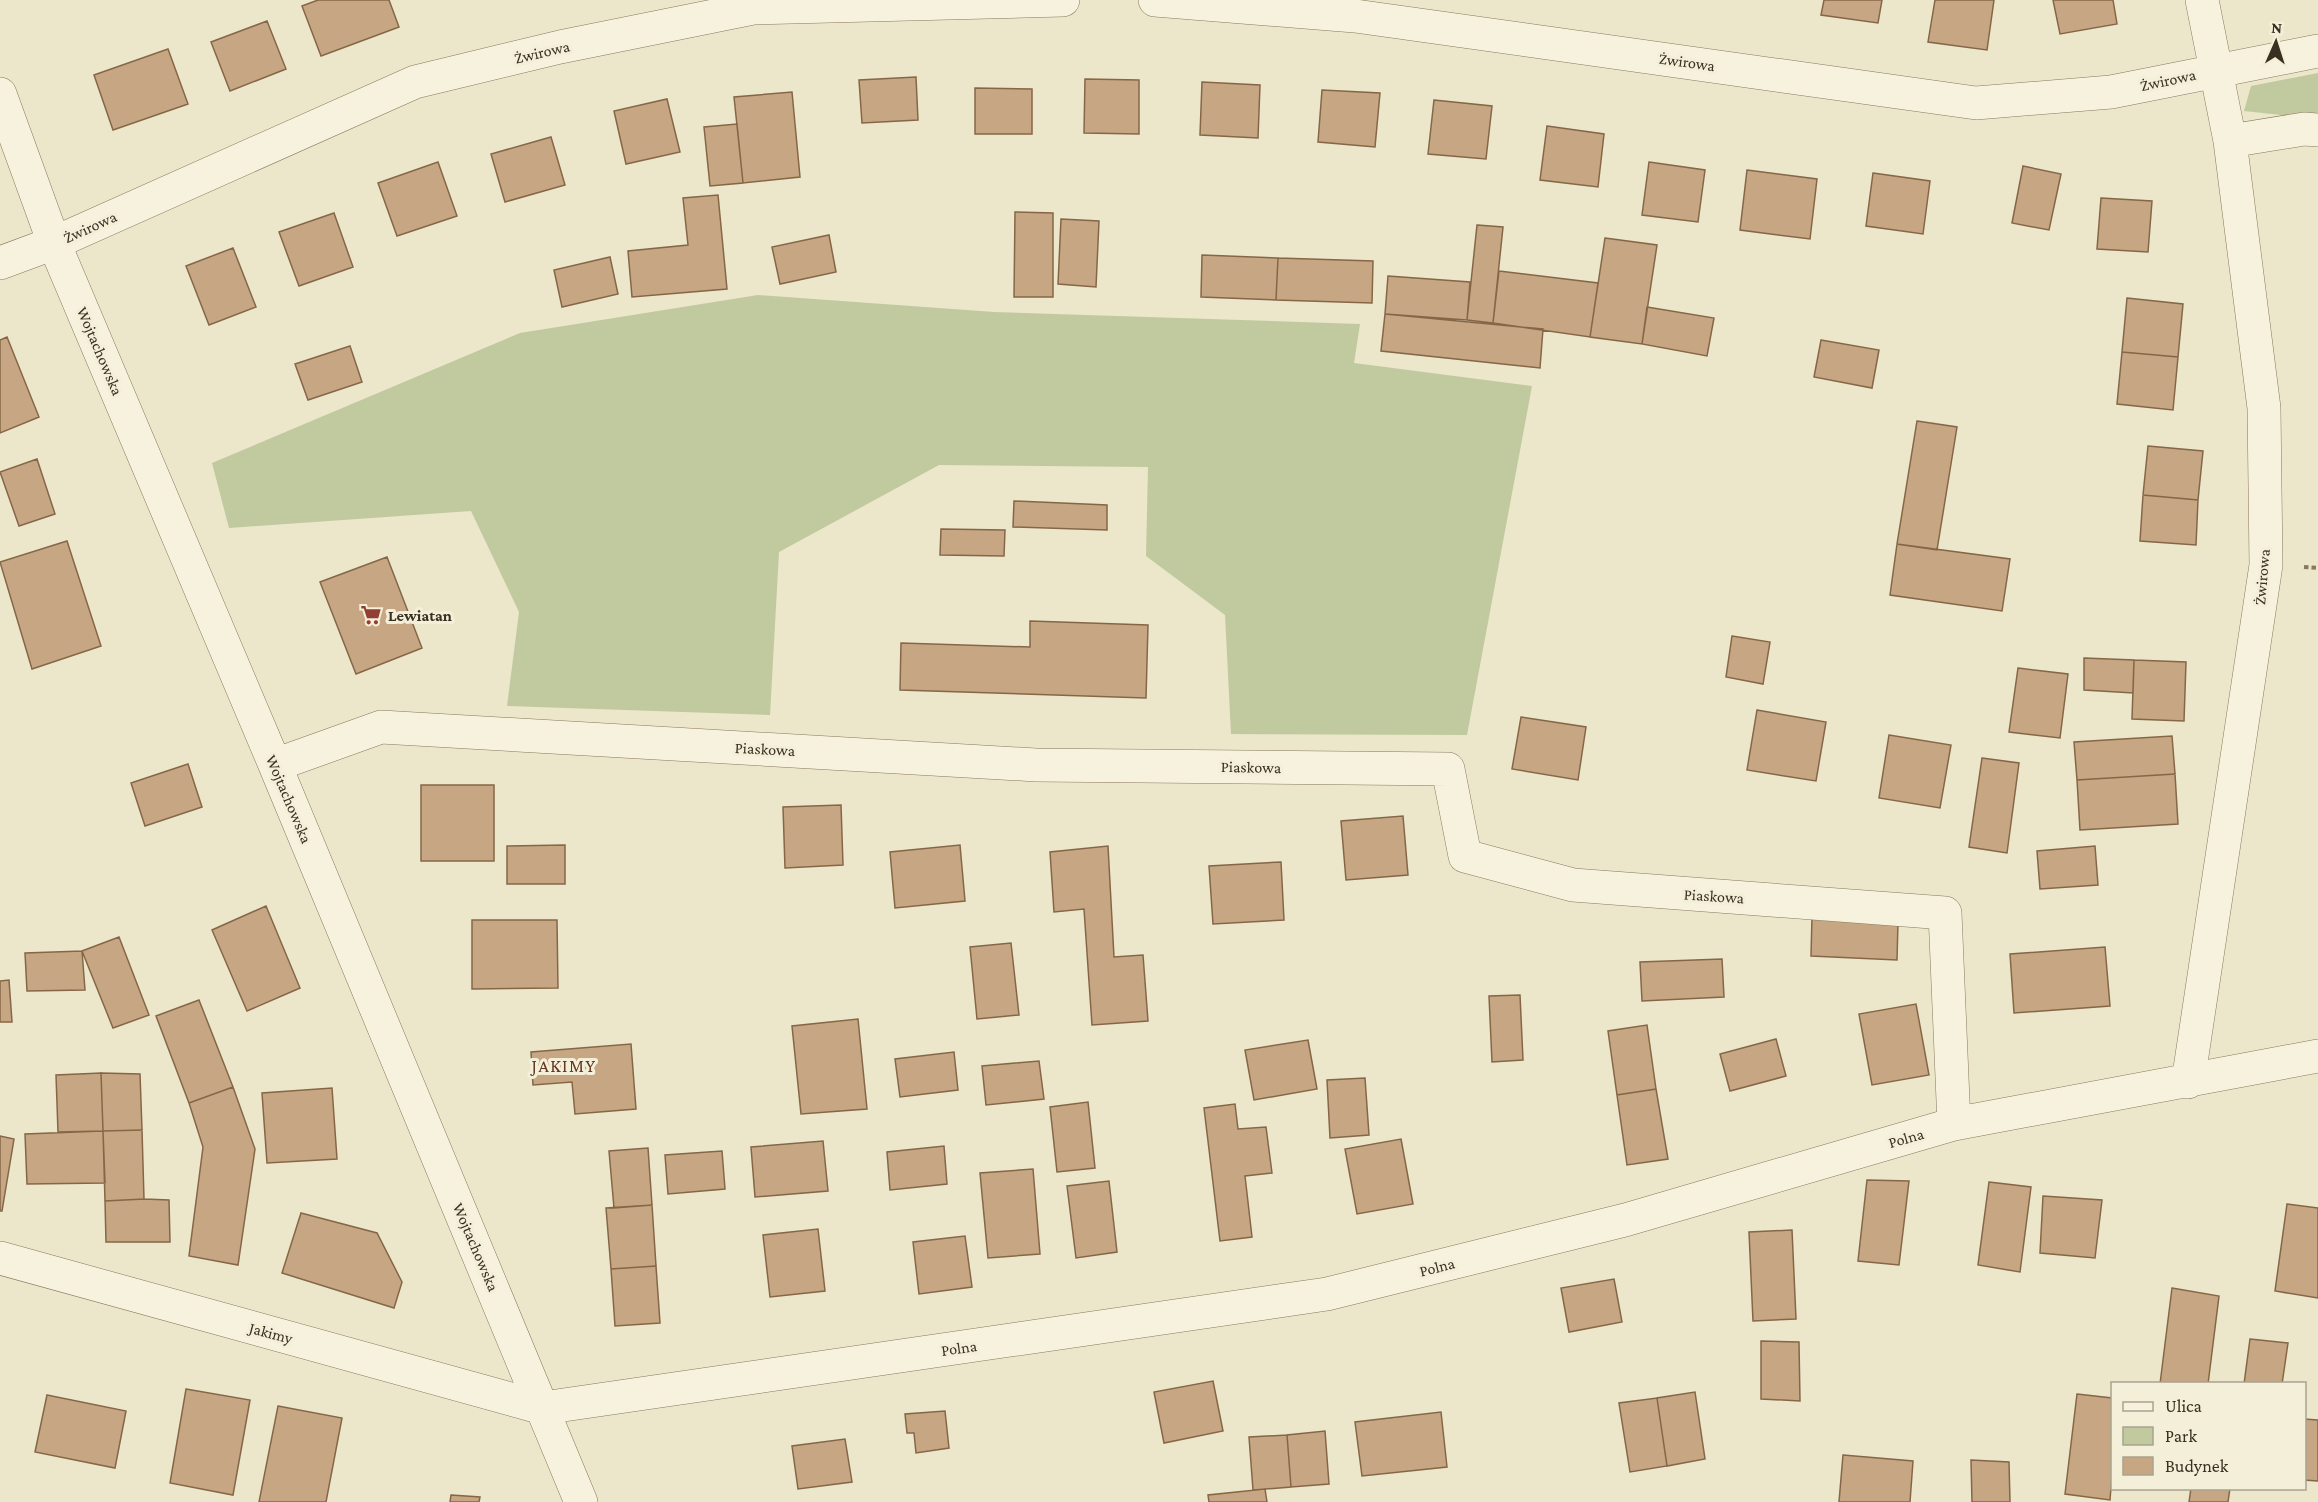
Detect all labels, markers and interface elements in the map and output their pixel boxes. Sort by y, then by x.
north arrow [2246,12,2306,72]
text: N [2271,19,2283,36]
street label: Żwirowa [513,37,572,67]
street label: Żwirowa [1658,50,1717,74]
street label: Żwirowa [2139,66,2198,94]
street label: Żwirowa [61,208,120,246]
street label: Wojtachowska [73,304,127,399]
street label: Żwirowa [2251,548,2273,606]
supermarket icon: Lewiatan [359,603,383,627]
place label: Lewiatan [388,607,452,624]
street label: Piaskowa [734,739,796,759]
street label: Wojtachowska [262,752,316,847]
street label: Piaskowa [1221,758,1282,776]
street label: Piaskowa [1683,885,1745,907]
district label: JAKIMY [530,1056,596,1076]
street label: Polna [1886,1125,1926,1151]
street label: Wojtachowska [449,1200,503,1295]
street label: Polna [1418,1254,1457,1280]
street label: Jakimy [245,1319,295,1348]
street label: Polna [940,1337,979,1359]
legend [2111,1382,2306,1490]
text: Ulica [2165,1396,2202,1416]
text: Park [2165,1426,2197,1446]
text: Budynek [2165,1456,2229,1476]

